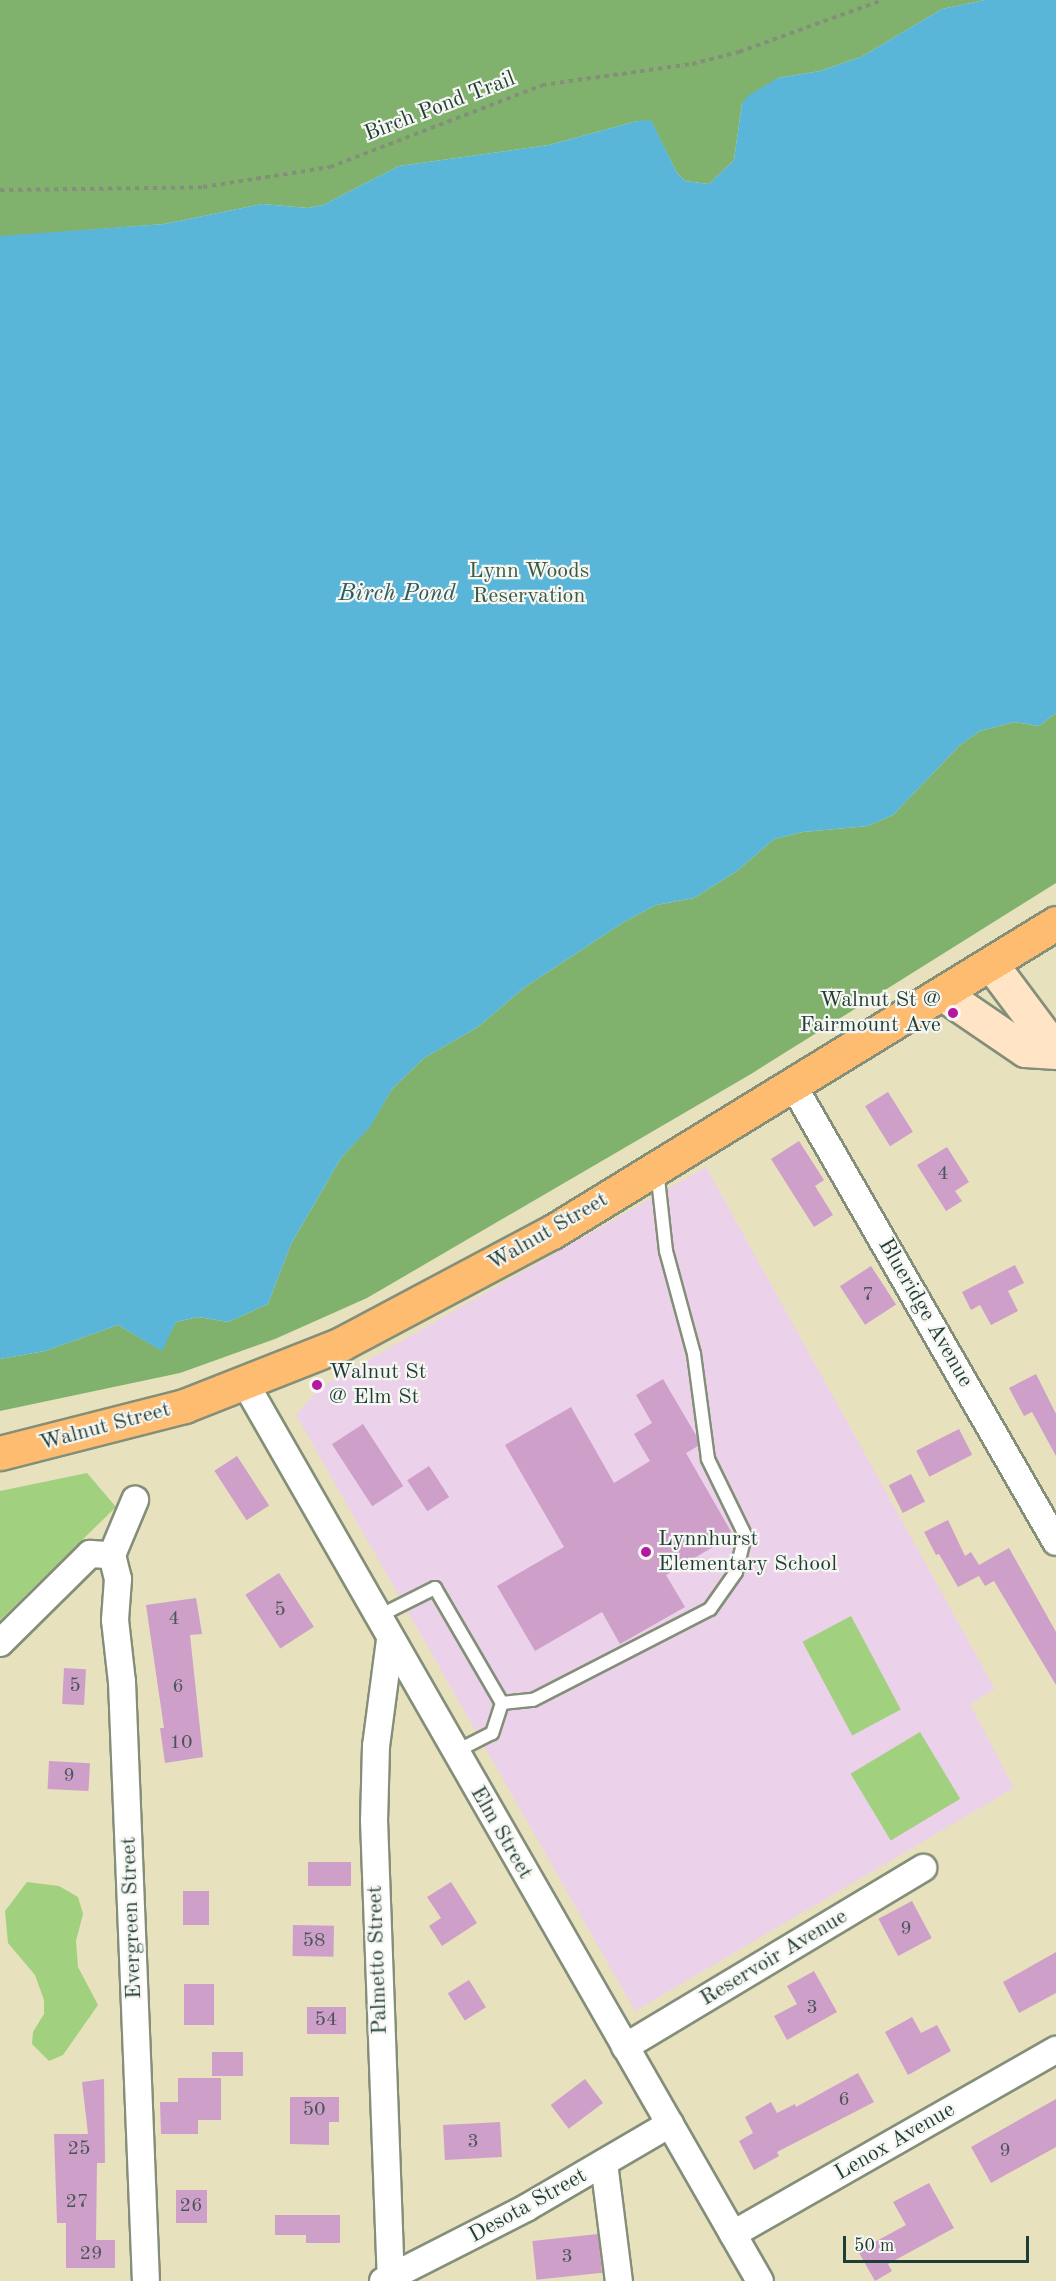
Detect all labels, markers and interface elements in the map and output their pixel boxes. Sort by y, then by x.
street label: Birch Pond Trail [361,66,519,148]
park label: Lynn Woods Reservation [469,558,589,610]
water label: Birch Pond [338,581,456,609]
place label: Walnut St @ Fairmount Ave [800,987,941,1038]
marker: Walnut St @ Fairmount Ave [946,1006,960,1020]
house number: 4 [937,1162,949,1186]
street label: Walnut Street [483,1187,613,1277]
street label: Blueridge Avenue [872,1234,978,1392]
house number: 7 [862,1283,874,1307]
place label: Walnut St @ Elm St [329,1359,426,1410]
marker: Walnut St @ Elm St [310,1378,324,1392]
street label: Walnut Street [37,1397,173,1457]
place label: Lynnhurst Elementary School [658,1526,837,1578]
marker: Lynnhurst Elementary School [639,1545,653,1559]
house number: 5 [274,1598,286,1622]
house number: 4 [168,1607,180,1631]
house number: 5 [69,1674,81,1698]
house number: 6 [172,1675,184,1699]
house number: 10 [169,1731,193,1755]
house number: 9 [63,1764,75,1788]
street label: Elm Street [464,1782,538,1884]
street label: Evergreen Street [116,1836,148,2000]
street label: Palmetto Street [362,1885,394,2035]
street label: Reservoir Avenue [696,1904,852,2012]
house number: 9 [900,1917,912,1941]
house number: 58 [302,1929,326,1953]
house number: 3 [806,1996,818,2020]
house number: 54 [314,2008,338,2032]
house number: 6 [838,2088,850,2112]
street label: Lenox Avenue [830,2097,960,2187]
house number: 50 [302,2098,326,2122]
house number: 3 [467,2130,479,2154]
house number: 25 [67,2137,91,2161]
house number: 9 [999,2139,1011,2163]
street label: Desota Street [464,2163,592,2249]
house number: 27 [65,2190,89,2214]
house number: 26 [179,2194,203,2218]
scale bar [846,2224,1032,2262]
text: 50 m [854,2237,894,2255]
house number: 29 [79,2242,103,2266]
house number: 3 [561,2245,573,2269]

